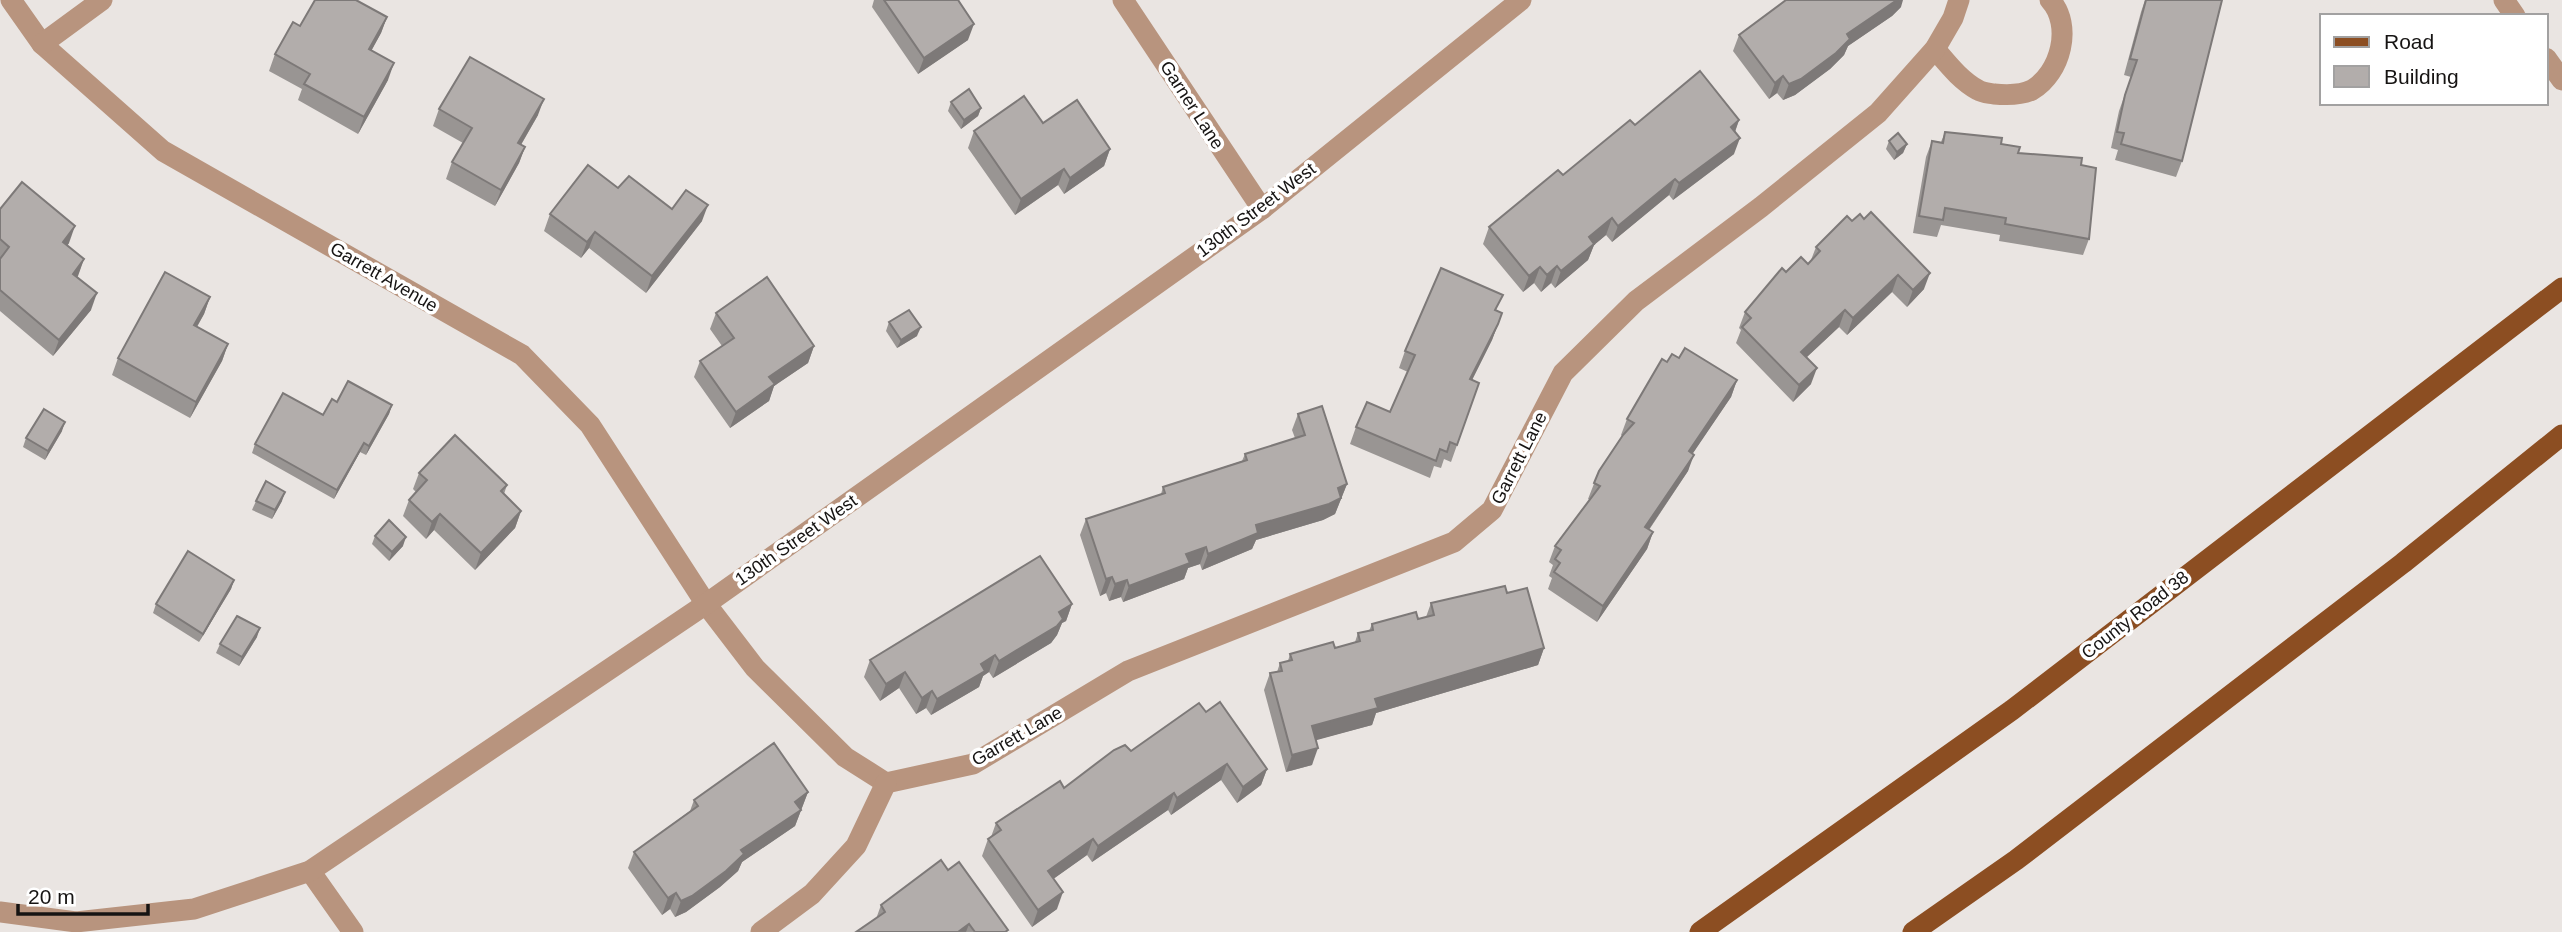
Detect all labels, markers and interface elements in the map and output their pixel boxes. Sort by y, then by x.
legend [2320,14,2548,105]
text: Road [2384,30,2434,53]
street label: Garner Lane [1156,57,1228,153]
text: Building [2384,65,2459,88]
street label: 130th Street West [1193,159,1319,261]
street label: Garrett Avenue [327,238,441,316]
street label: Garrett Lane [1487,408,1551,508]
street label: 130th Street West [731,491,861,589]
street label: County Road 38 [2078,567,2192,663]
street label: Garrett Lane [968,702,1066,770]
scale bar [18,872,147,916]
text: 20 m [28,885,75,908]

